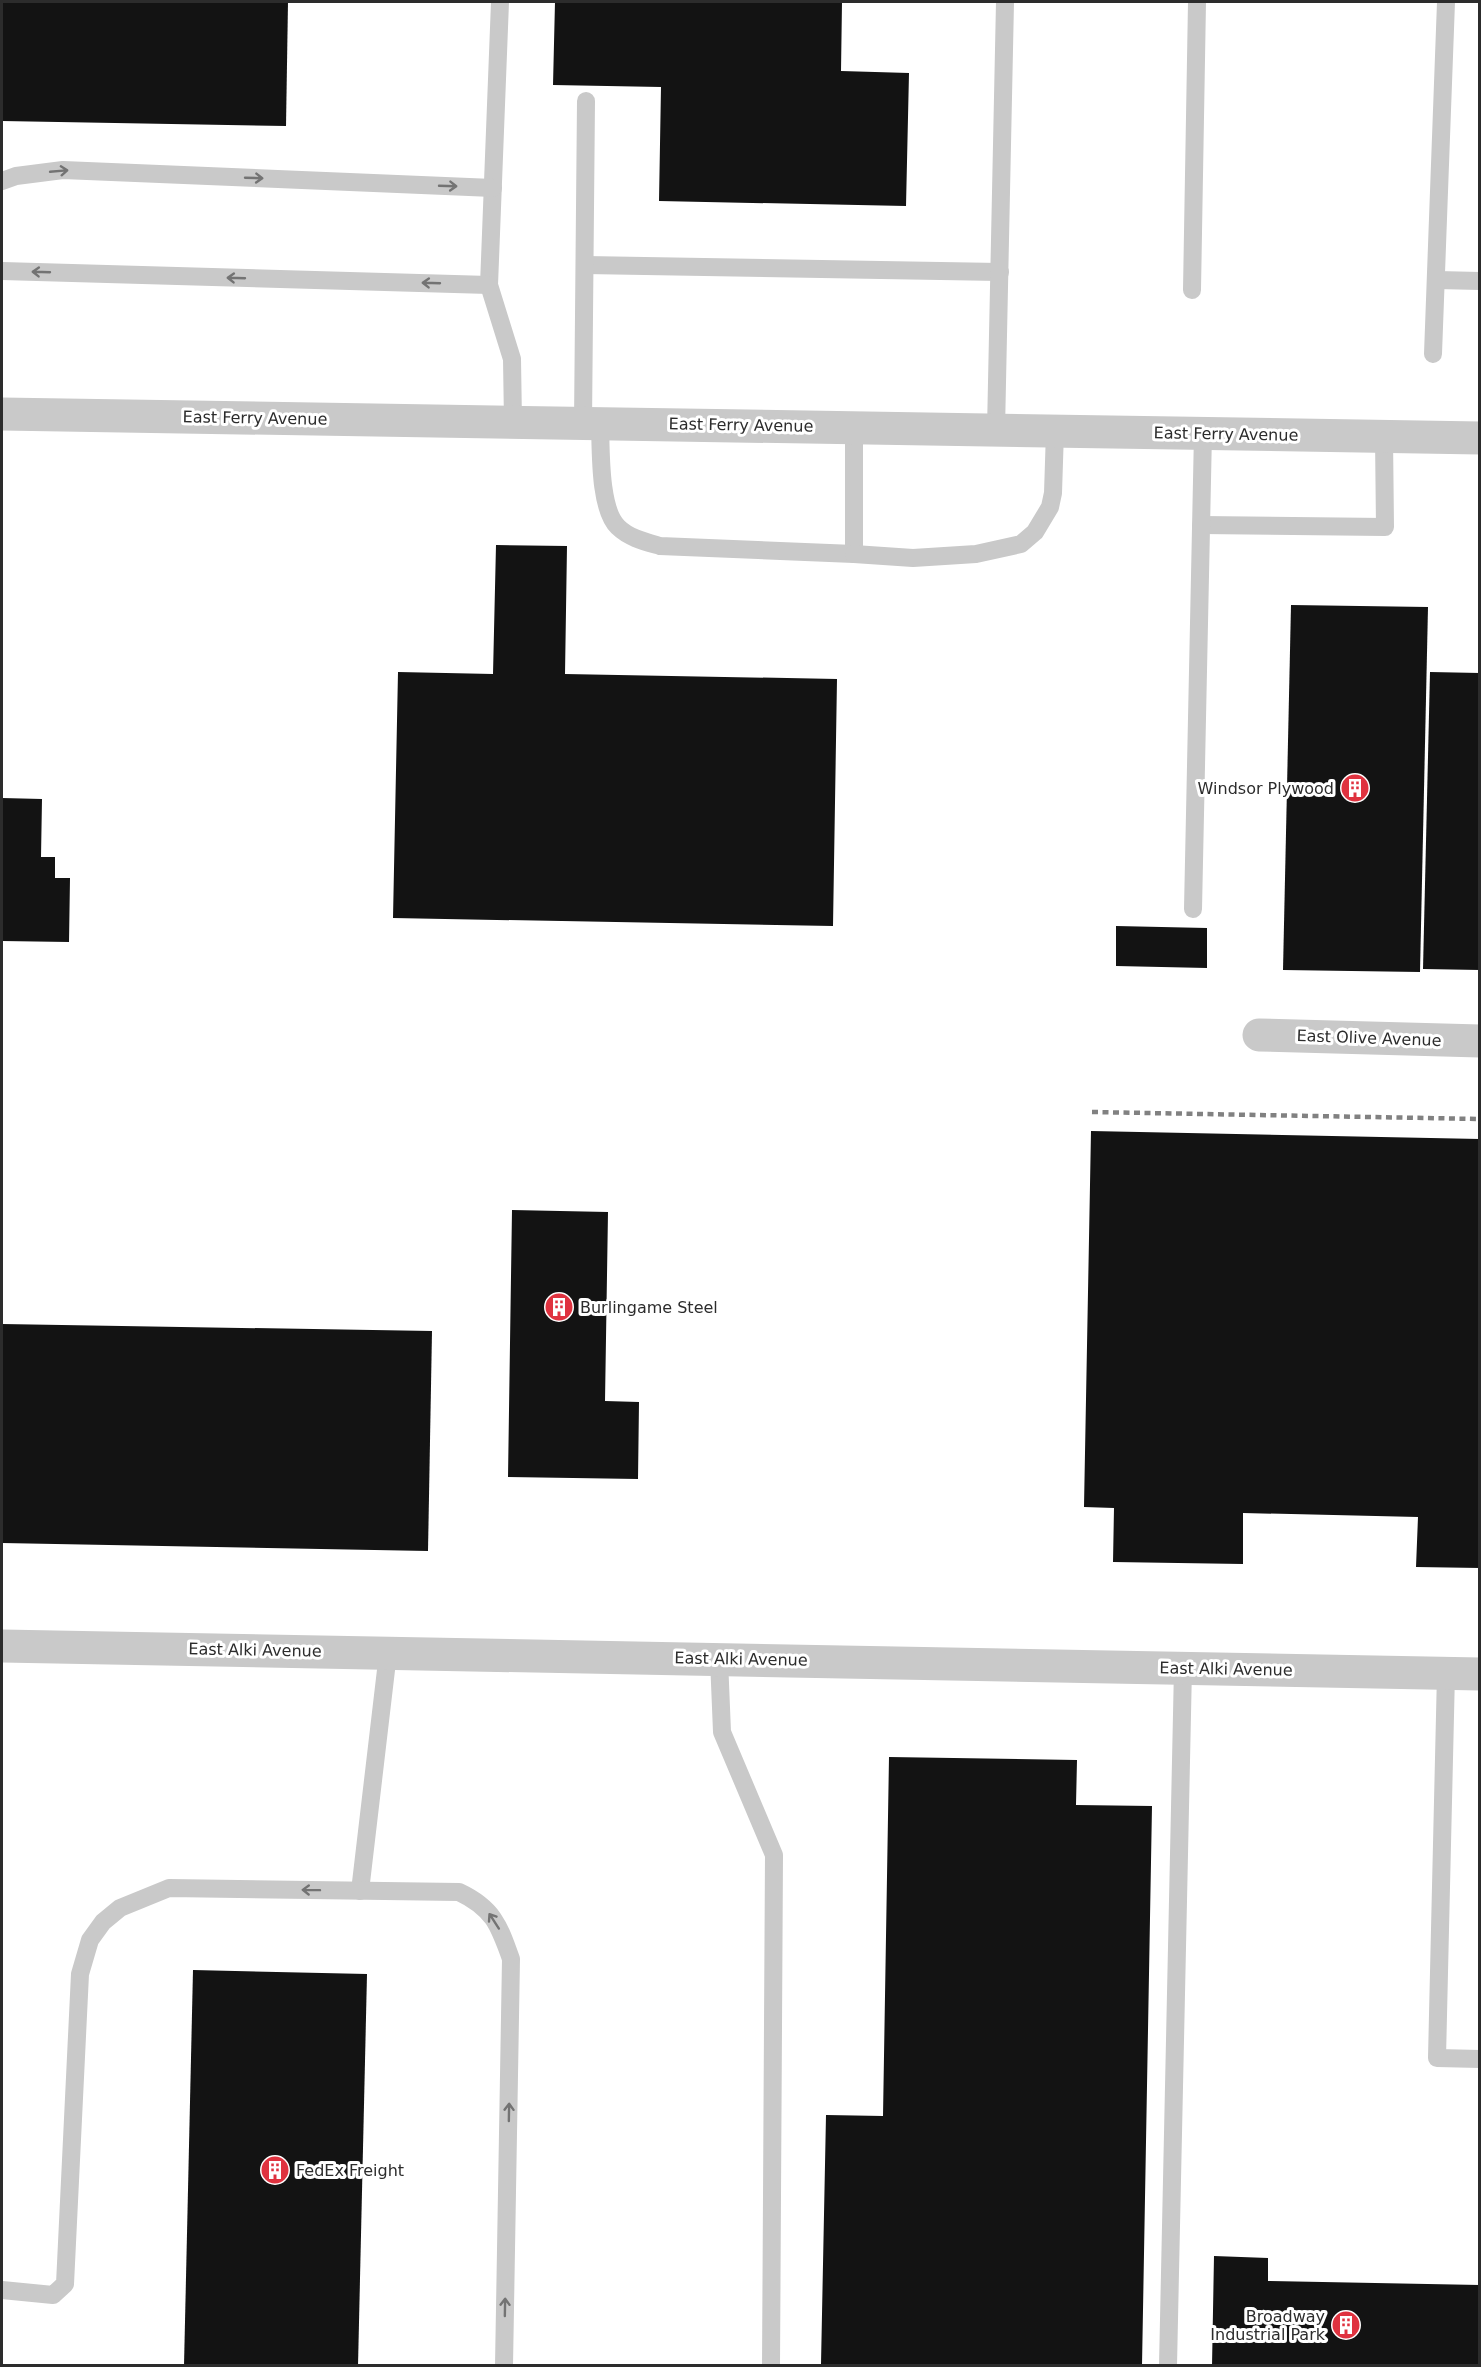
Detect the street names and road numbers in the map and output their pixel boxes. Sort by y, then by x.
street label: East Ferry Avenue [183,407,327,429]
street label: East Ferry Avenue [669,414,813,436]
street label: East Ferry Avenue [1154,423,1298,445]
street label: East Olive Avenue [1296,1026,1442,1050]
street label: East Alki Avenue [188,1639,322,1661]
street label: East Alki Avenue [674,1648,808,1670]
street label: East Alki Avenue [1159,1658,1293,1680]

